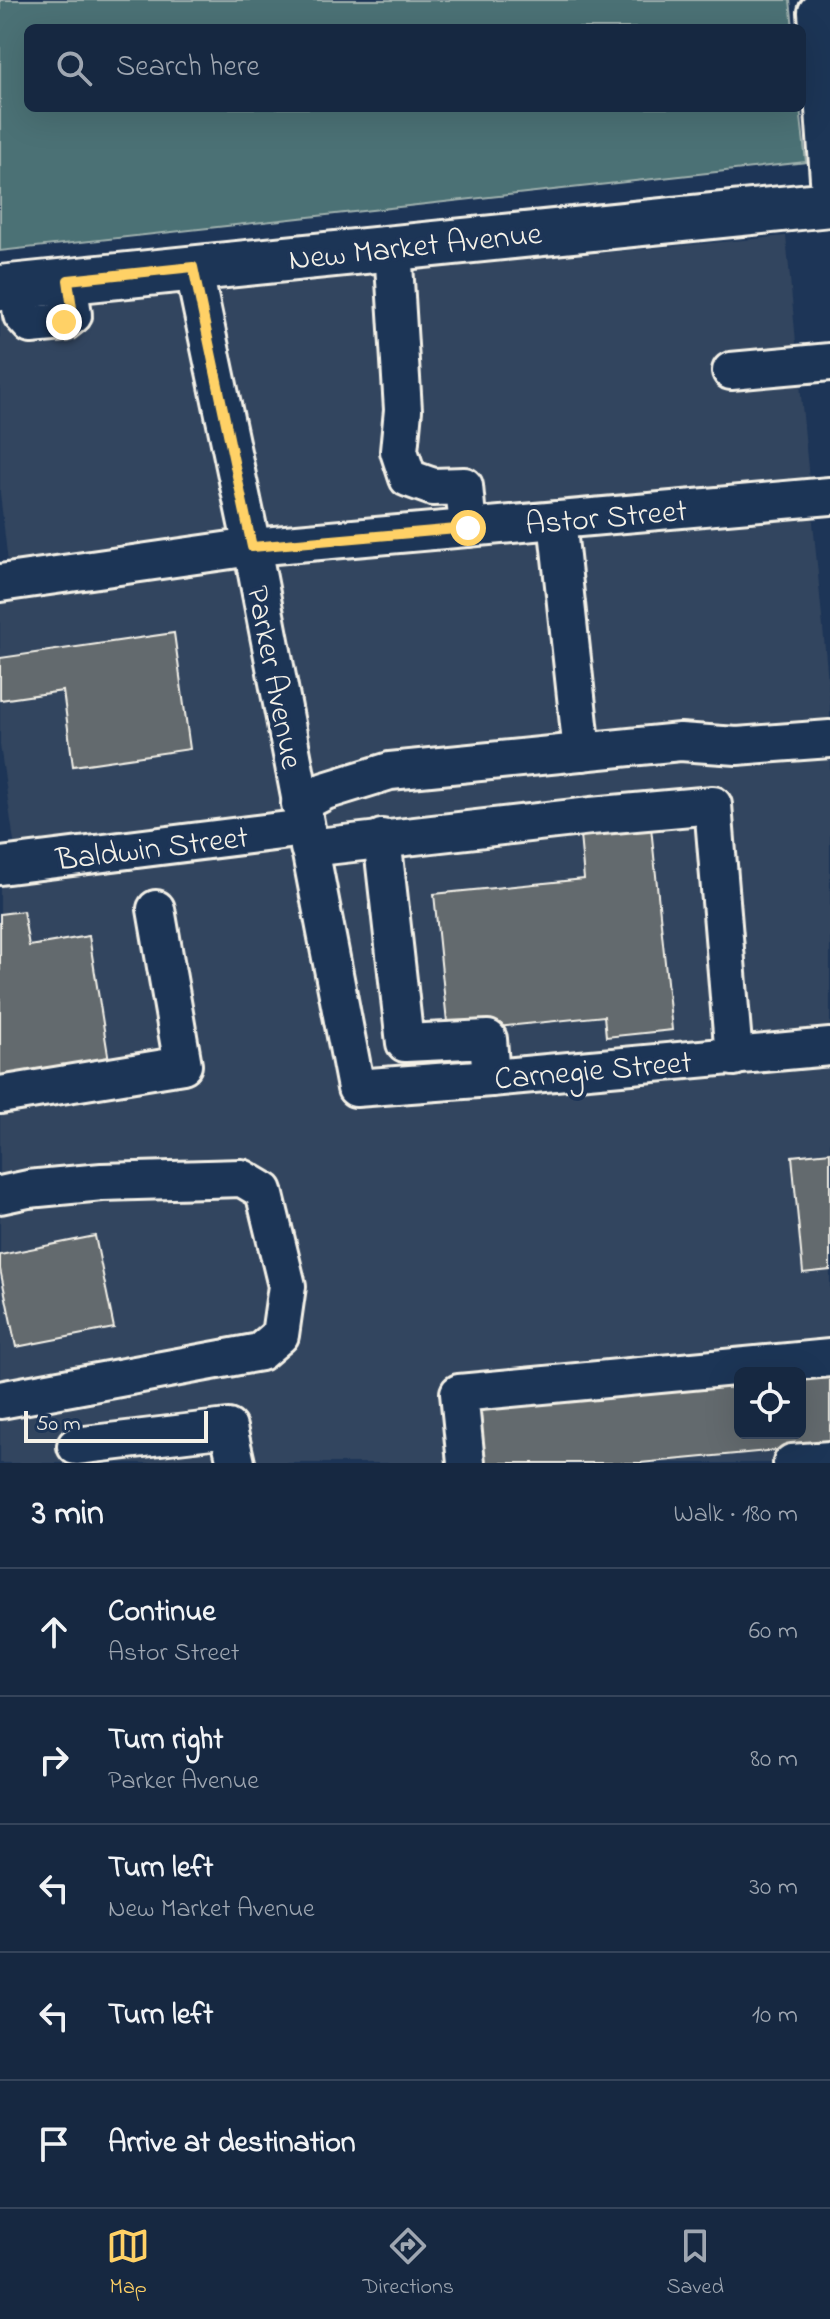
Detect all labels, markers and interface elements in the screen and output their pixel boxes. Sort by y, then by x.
search box [24,24,806,112]
icon: search [52,46,96,90]
text: Search here [116,46,260,90]
street label: New Market Avenue [286,212,545,285]
route end [46,304,82,340]
street label: Astor Street [524,489,689,550]
route start [450,510,486,546]
street label: Parker Avenue [232,582,313,774]
street label: Baldwin Street [53,815,251,886]
street label: Carnegie Street [493,1040,694,1105]
map controls [734,1367,806,1439]
button: locate [734,1367,806,1439]
scale bar [24,1407,208,1443]
text: 50 m [36,1409,81,1441]
text: 3 min [32,1490,104,1540]
text: Walk · 180 m [674,1496,798,1534]
text: Continue [108,1591,216,1635]
icon: ahead [32,1610,76,1654]
text: 60 m [749,1613,798,1651]
text: Astor Street [108,1635,240,1673]
text: Turn right [108,1719,223,1763]
icon: right [32,1738,76,1782]
text: 80 m [750,1741,798,1779]
text: Parker Avenue [108,1763,259,1801]
text: Turn left [108,1847,213,1891]
icon: left [32,1866,76,1910]
text: 30 m [749,1869,798,1907]
text: New Market Avenue [108,1891,315,1929]
icon: left [32,1994,76,2038]
text: Turn left [108,1994,213,2038]
text: 10 m [752,1997,798,2035]
icon: arrive [32,2122,76,2166]
text: Arrive at destination [108,2122,356,2166]
tab: Map [106,2224,150,2304]
tab: Directions [363,2224,454,2304]
tab: Saved [666,2224,724,2304]

